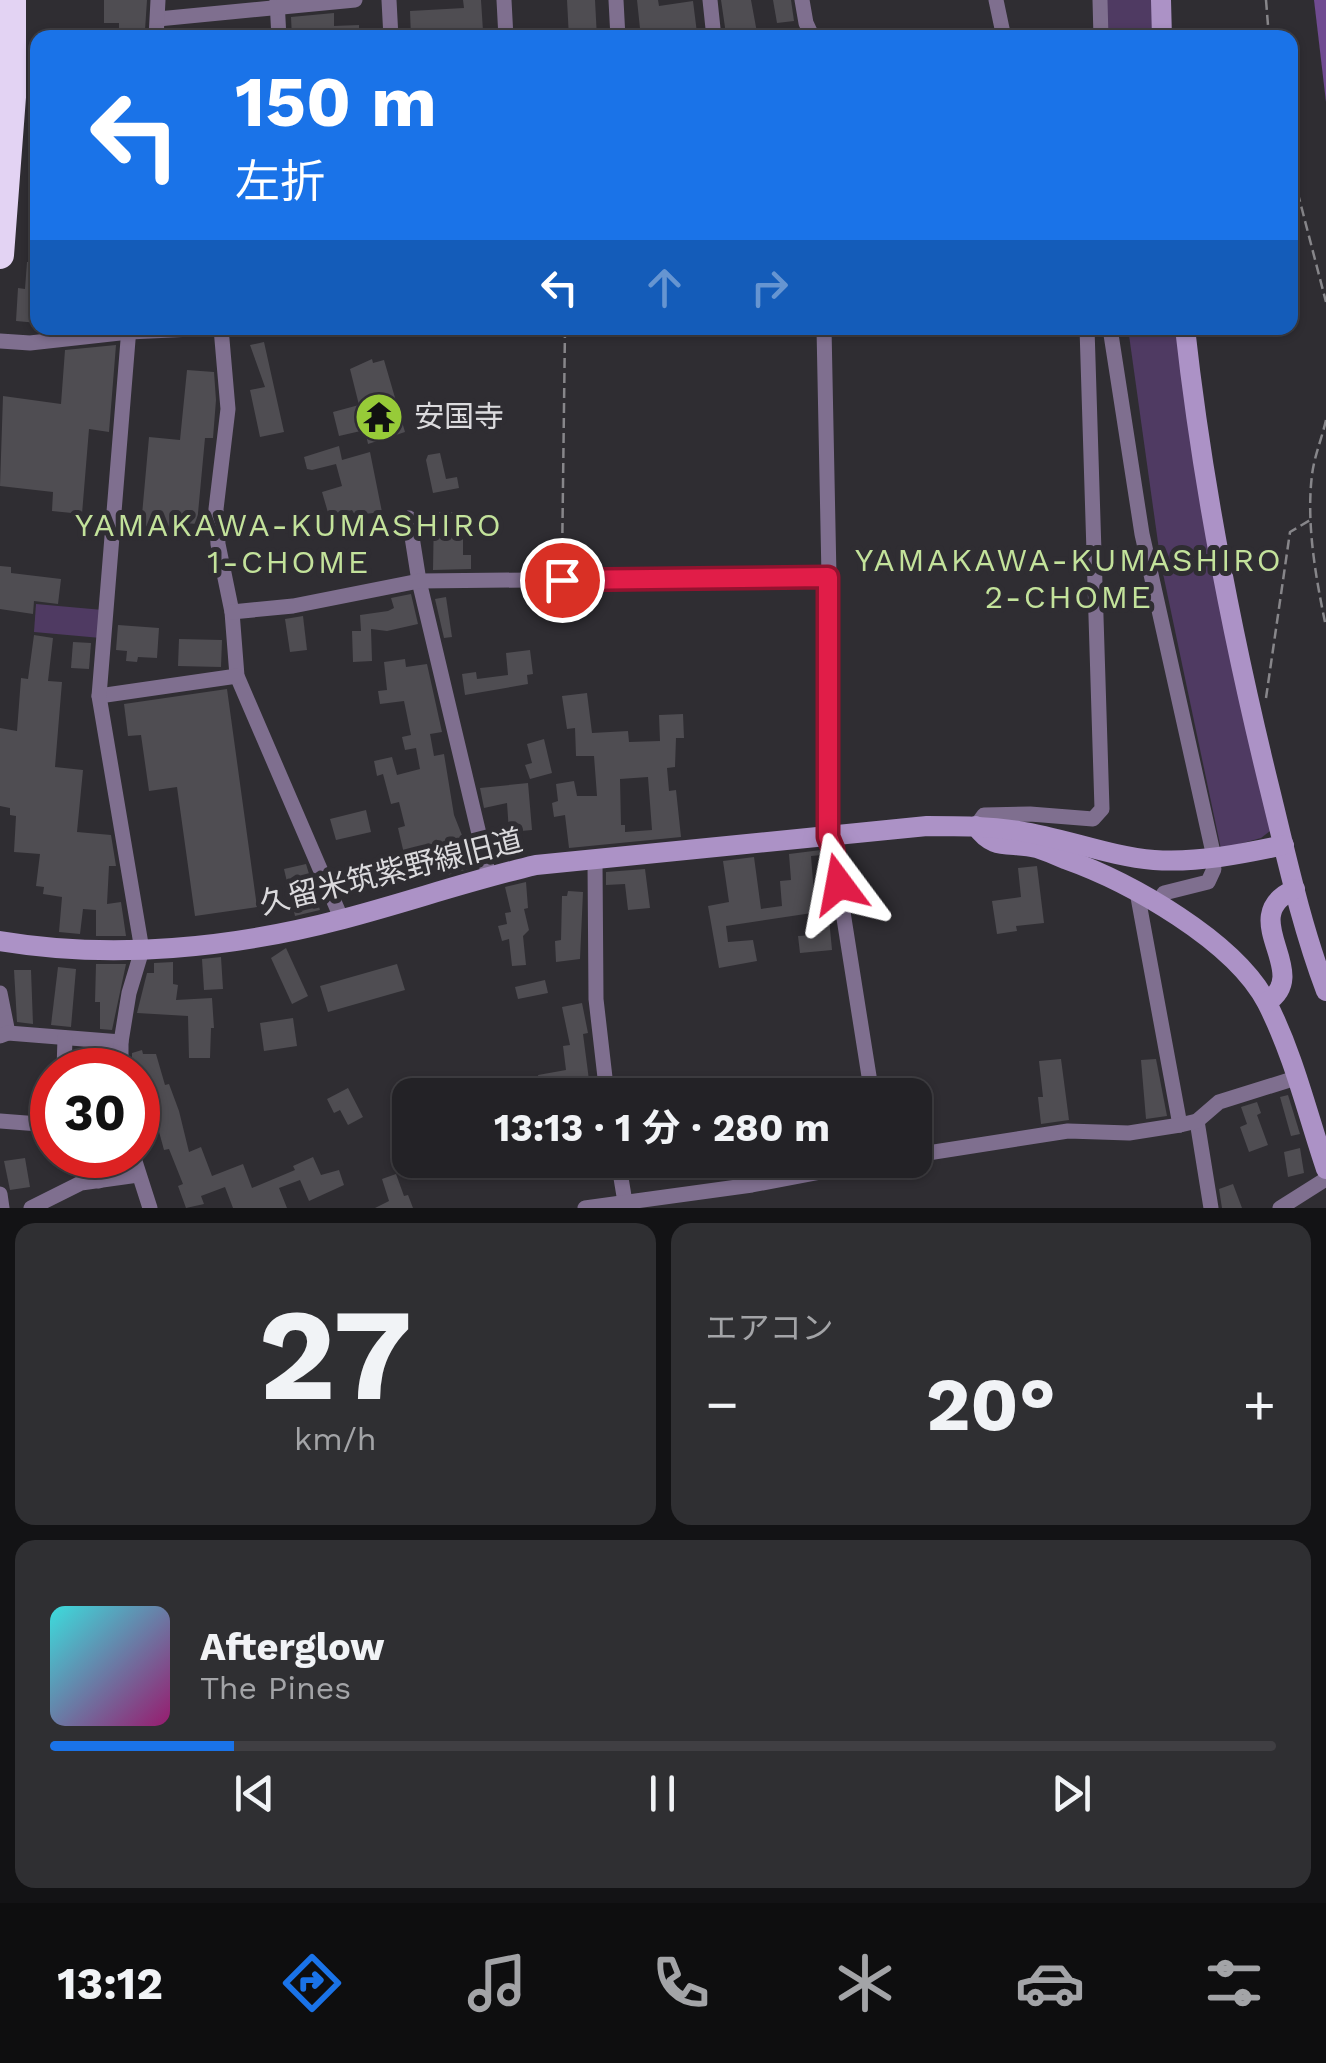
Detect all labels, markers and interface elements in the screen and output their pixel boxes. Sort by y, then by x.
text: 150 m [235,61,437,143]
icon: left [70,70,200,200]
text: 左折 [235,155,325,208]
icon: left [532,260,587,315]
icon: ahead [637,260,692,315]
icon: right [742,260,797,315]
temple icon: 安国寺 [353,391,405,443]
place label: 安国寺 [414,399,504,434]
district label: YAMAKAWA-KUMASHIRO 1-CHOME [75,506,503,581]
pin [520,538,605,623]
district label: YAMAKAWA-KUMASHIRO 2-CHOME [855,541,1283,616]
icon: arrive [535,553,590,608]
street label: 久留米筑紫野線旧道 [256,822,526,921]
position arrow [787,832,891,936]
speed limit sign: 30 [30,1048,160,1178]
text: 13:13 · 1 分 · 280 m [494,1106,830,1150]
text: 27 [258,1278,412,1431]
text: エアコン [706,1309,834,1347]
text: 20° [926,1360,1056,1448]
text: − [706,1372,739,1436]
text: + [1243,1372,1276,1436]
text: km/h [294,1420,376,1458]
text: Afterglow [200,1625,385,1669]
text: The Pines [200,1669,351,1707]
icon: previous [227,1766,282,1821]
icon: pause [635,1766,690,1821]
icon: next [1044,1766,1099,1821]
icon: directions [277,1948,347,2018]
icon: music [462,1948,532,2018]
icon: phone [646,1948,716,2018]
icon: climate [830,1948,900,2018]
icon: car [1015,1948,1085,2018]
icon: filters [1199,1948,1269,2018]
text: 13:12 [57,1957,163,2010]

